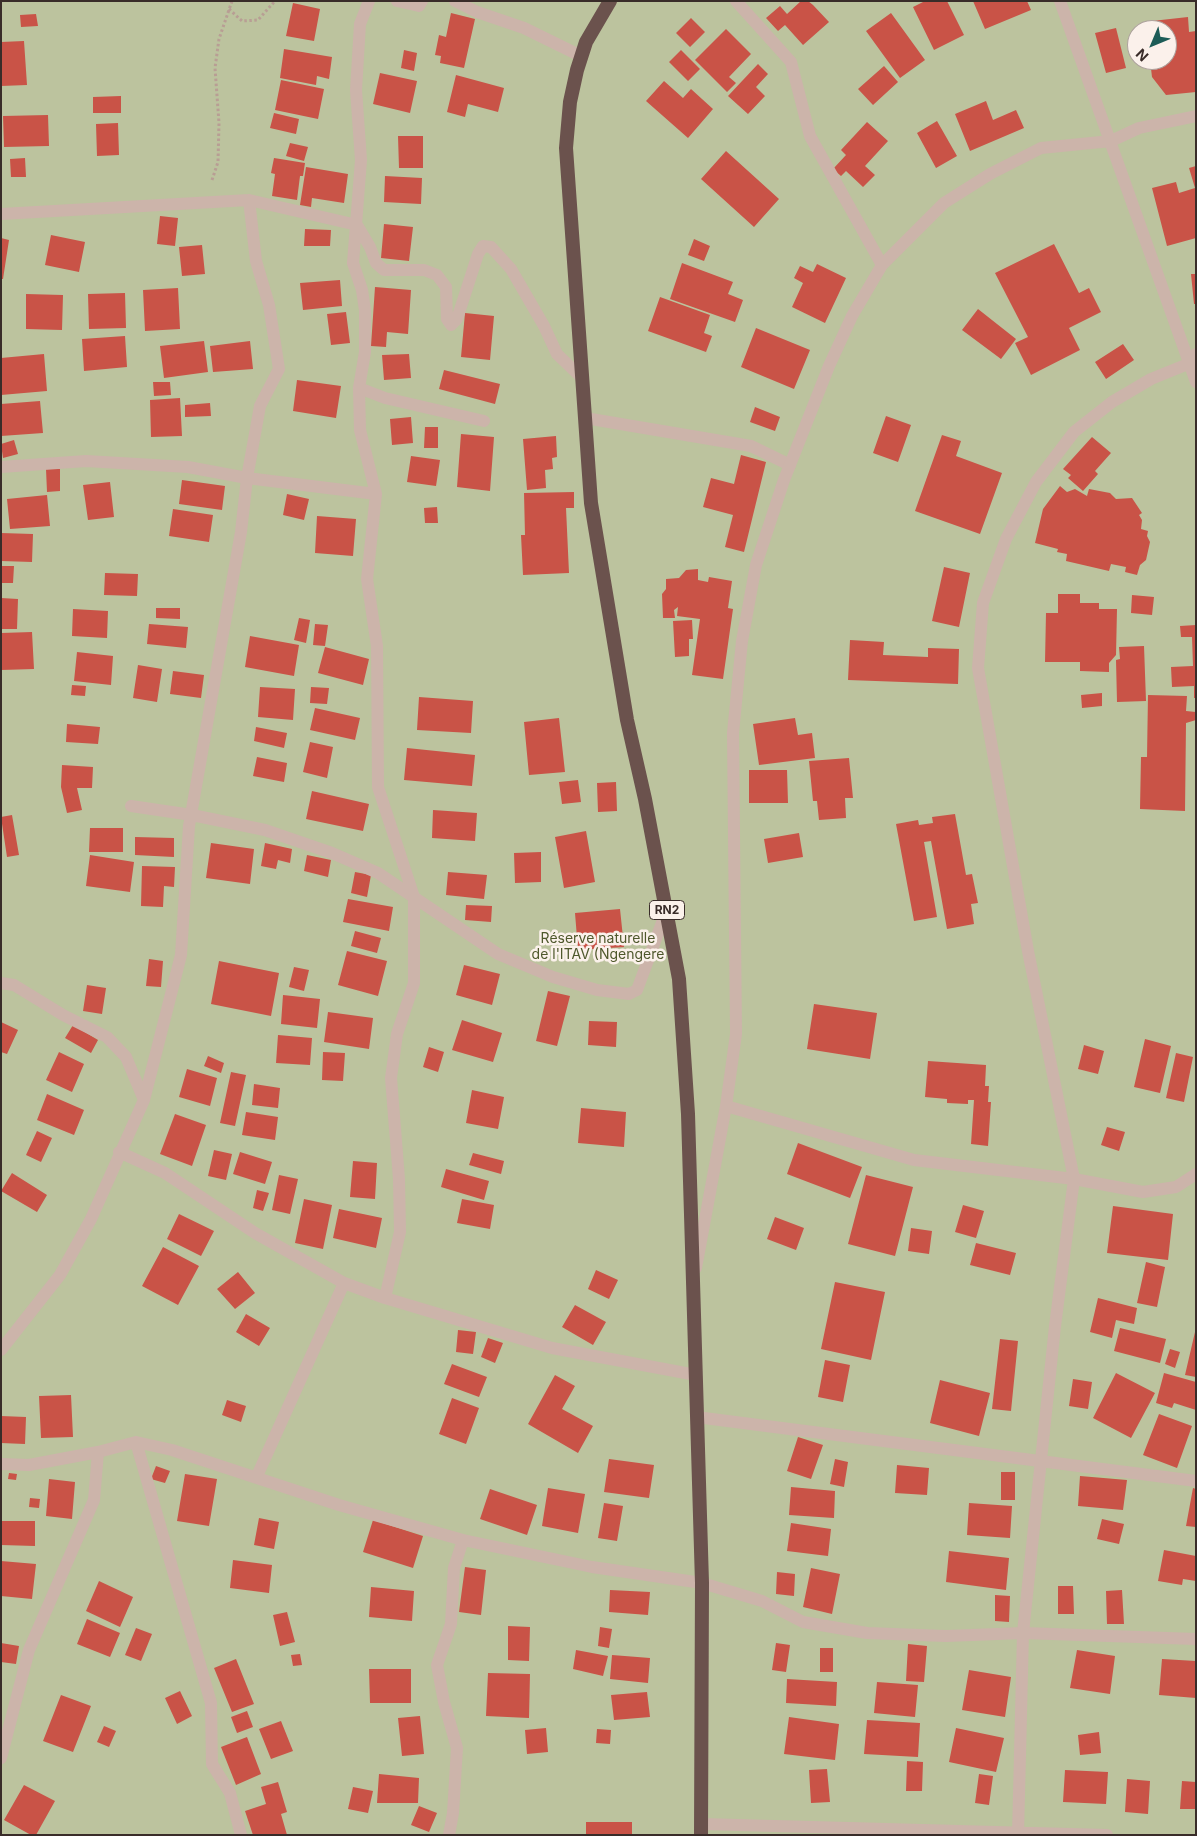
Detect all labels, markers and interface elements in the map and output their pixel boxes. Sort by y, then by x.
north arrow [1127,20,1177,70]
text: N [1132,45,1152,65]
road number: RN2 [650,900,684,920]
park label: Réserve naturelle de l'ITAV (Ngengere [532,931,664,964]

